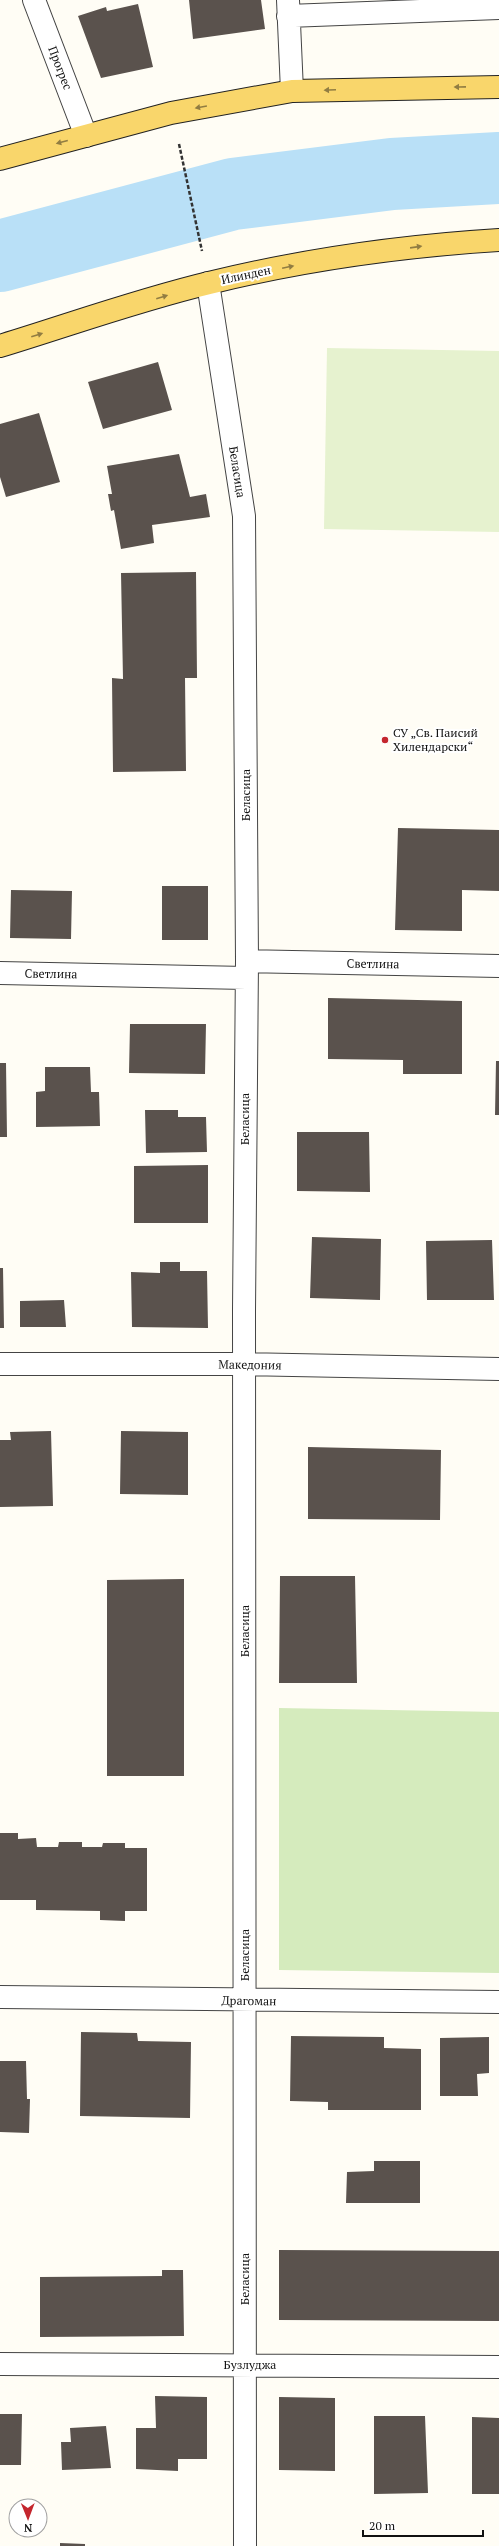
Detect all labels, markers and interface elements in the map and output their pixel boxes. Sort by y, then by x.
street label: Прогрес [45,44,76,92]
one-way arrow [453,84,466,90]
one-way arrow [323,87,336,93]
one-way arrow [195,104,208,110]
one-way arrow [56,139,68,145]
one-way arrow [410,244,422,250]
street label: Илинден [220,262,272,287]
one-way arrow [282,263,294,269]
one-way arrow [156,294,168,300]
one-way arrow [32,332,44,338]
street label: Беласица [226,445,249,499]
place label: СУ „Св. Паисий Хилендарски“ [393,725,478,754]
marker: СУ „Св. Паисий Хилендарски“ [380,735,390,745]
street label: Беласица [238,769,253,821]
street label: Светлина [346,956,400,971]
street label: Светлина [24,966,78,981]
street label: Беласица [237,1093,252,1145]
street label: Македония [218,1356,282,1373]
street label: Беласица [237,1605,252,1657]
street label: Беласица [237,1929,252,1981]
street label: Драгоман [221,1993,277,2008]
street label: Беласица [237,2253,252,2305]
street label: Бузлуджа [224,2357,276,2372]
north arrow [8,2498,48,2538]
scale bar [363,2512,483,2538]
text: 20 m [369,2518,396,2533]
text: N [23,2521,32,2535]

